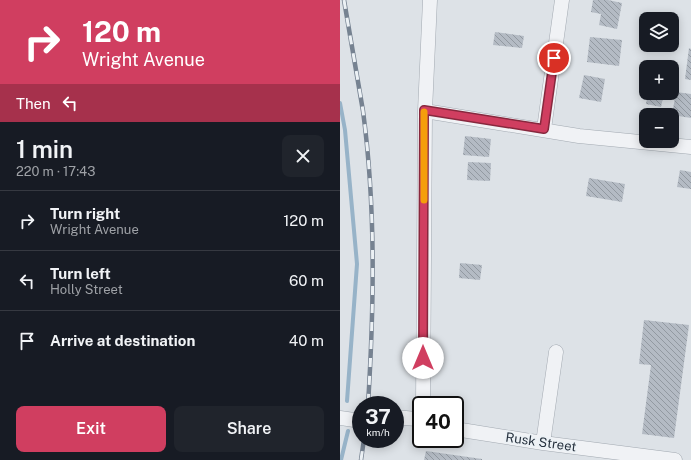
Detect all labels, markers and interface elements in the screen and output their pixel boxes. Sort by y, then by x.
map controls [639,12,679,148]
button: layers [639,12,679,52]
text: 120 m [82,15,161,48]
icon: right [16,16,68,68]
pin [537,41,571,75]
icon: arrive [543,47,565,69]
text: Wright Avenue [82,49,205,70]
button: + [639,60,679,100]
icon: left [59,92,81,114]
text: Then [16,95,51,112]
button: − [639,108,679,148]
text: 1 min [16,135,73,163]
button: close [282,135,324,177]
text: 220 m · 17:43 [16,164,95,179]
text: Turn right [50,205,120,222]
icon: right [16,210,38,232]
text: 120 m [283,212,324,229]
text: Wright Avenue [50,222,139,237]
text: Turn left [50,265,111,282]
icon: left [16,270,38,292]
text: 60 m [289,272,324,289]
text: Holly Street [50,282,123,297]
icon: arrive [16,330,38,352]
text: Arrive at destination [50,332,195,349]
text: 40 m [289,332,324,349]
position arrow [402,337,444,379]
speed limit sign: 40 [412,396,464,448]
text: 37 [365,405,391,429]
button: Exit [16,406,166,452]
button: Share [174,406,324,452]
text: km/h [366,426,390,438]
street label: Rusk Street [505,430,577,454]

